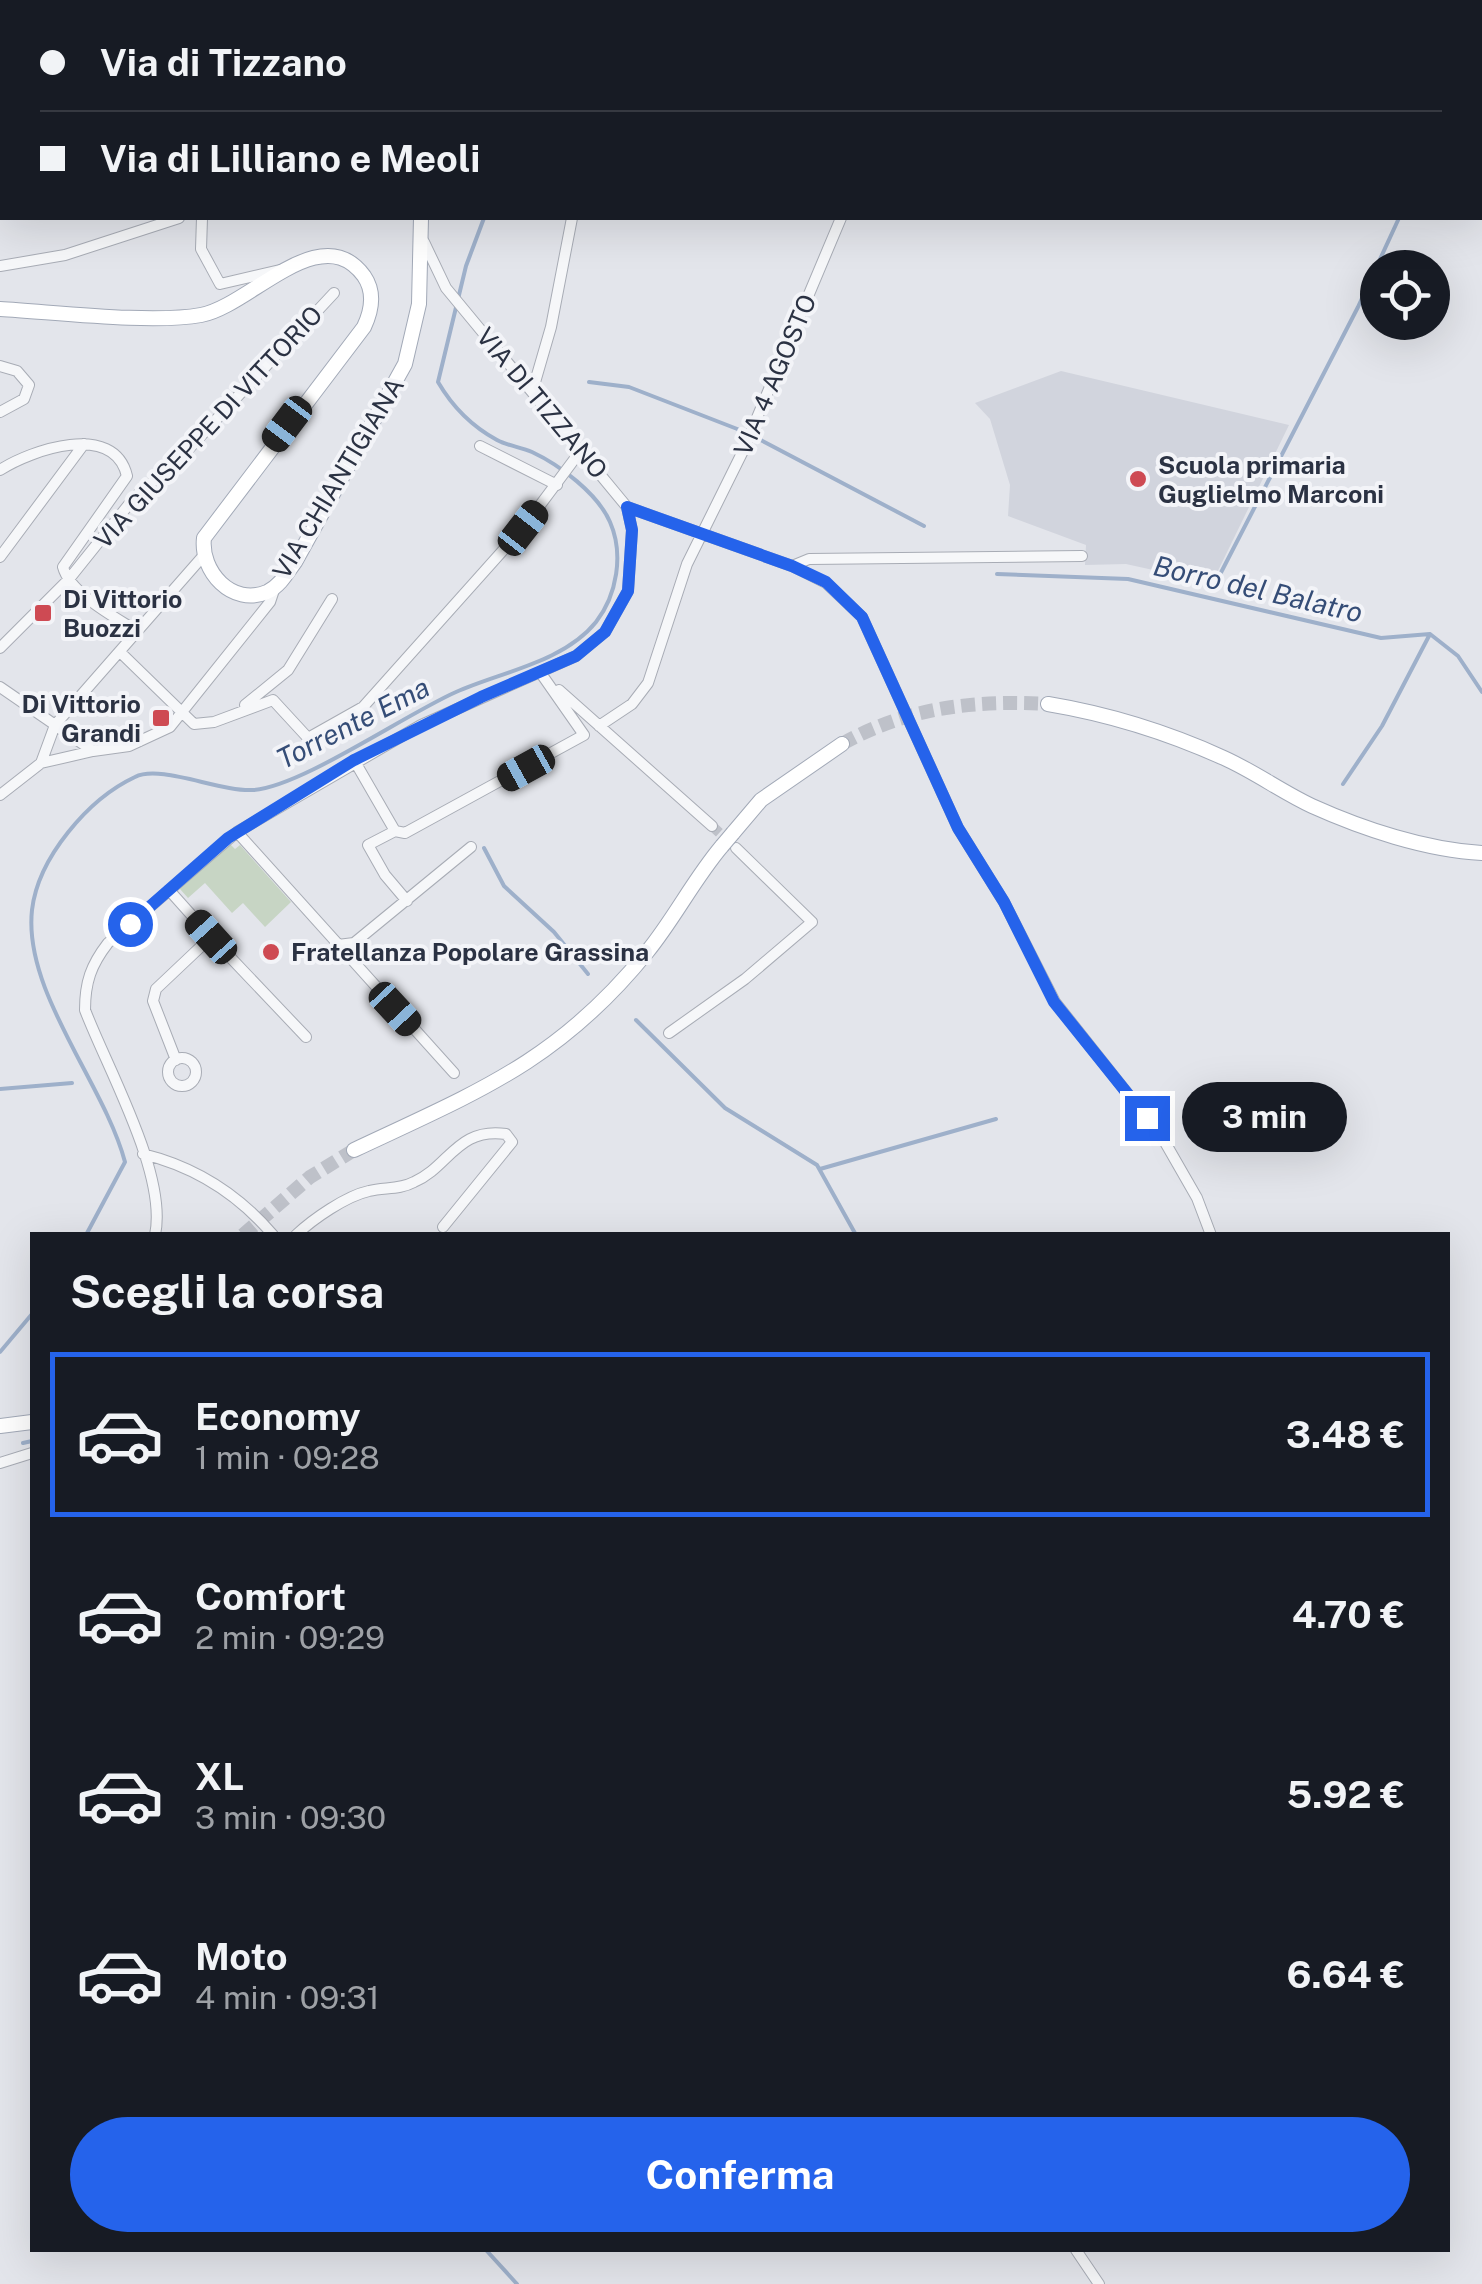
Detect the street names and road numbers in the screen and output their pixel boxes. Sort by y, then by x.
street label: VIA 4 AGOSTO [728,290,822,460]
street label: VIA GIUSEPPE DI VITTORIO [88,299,328,555]
street label: VIA DI TIZZANO [470,322,614,484]
street label: VIA CHIANTIGIANA [266,372,410,584]

